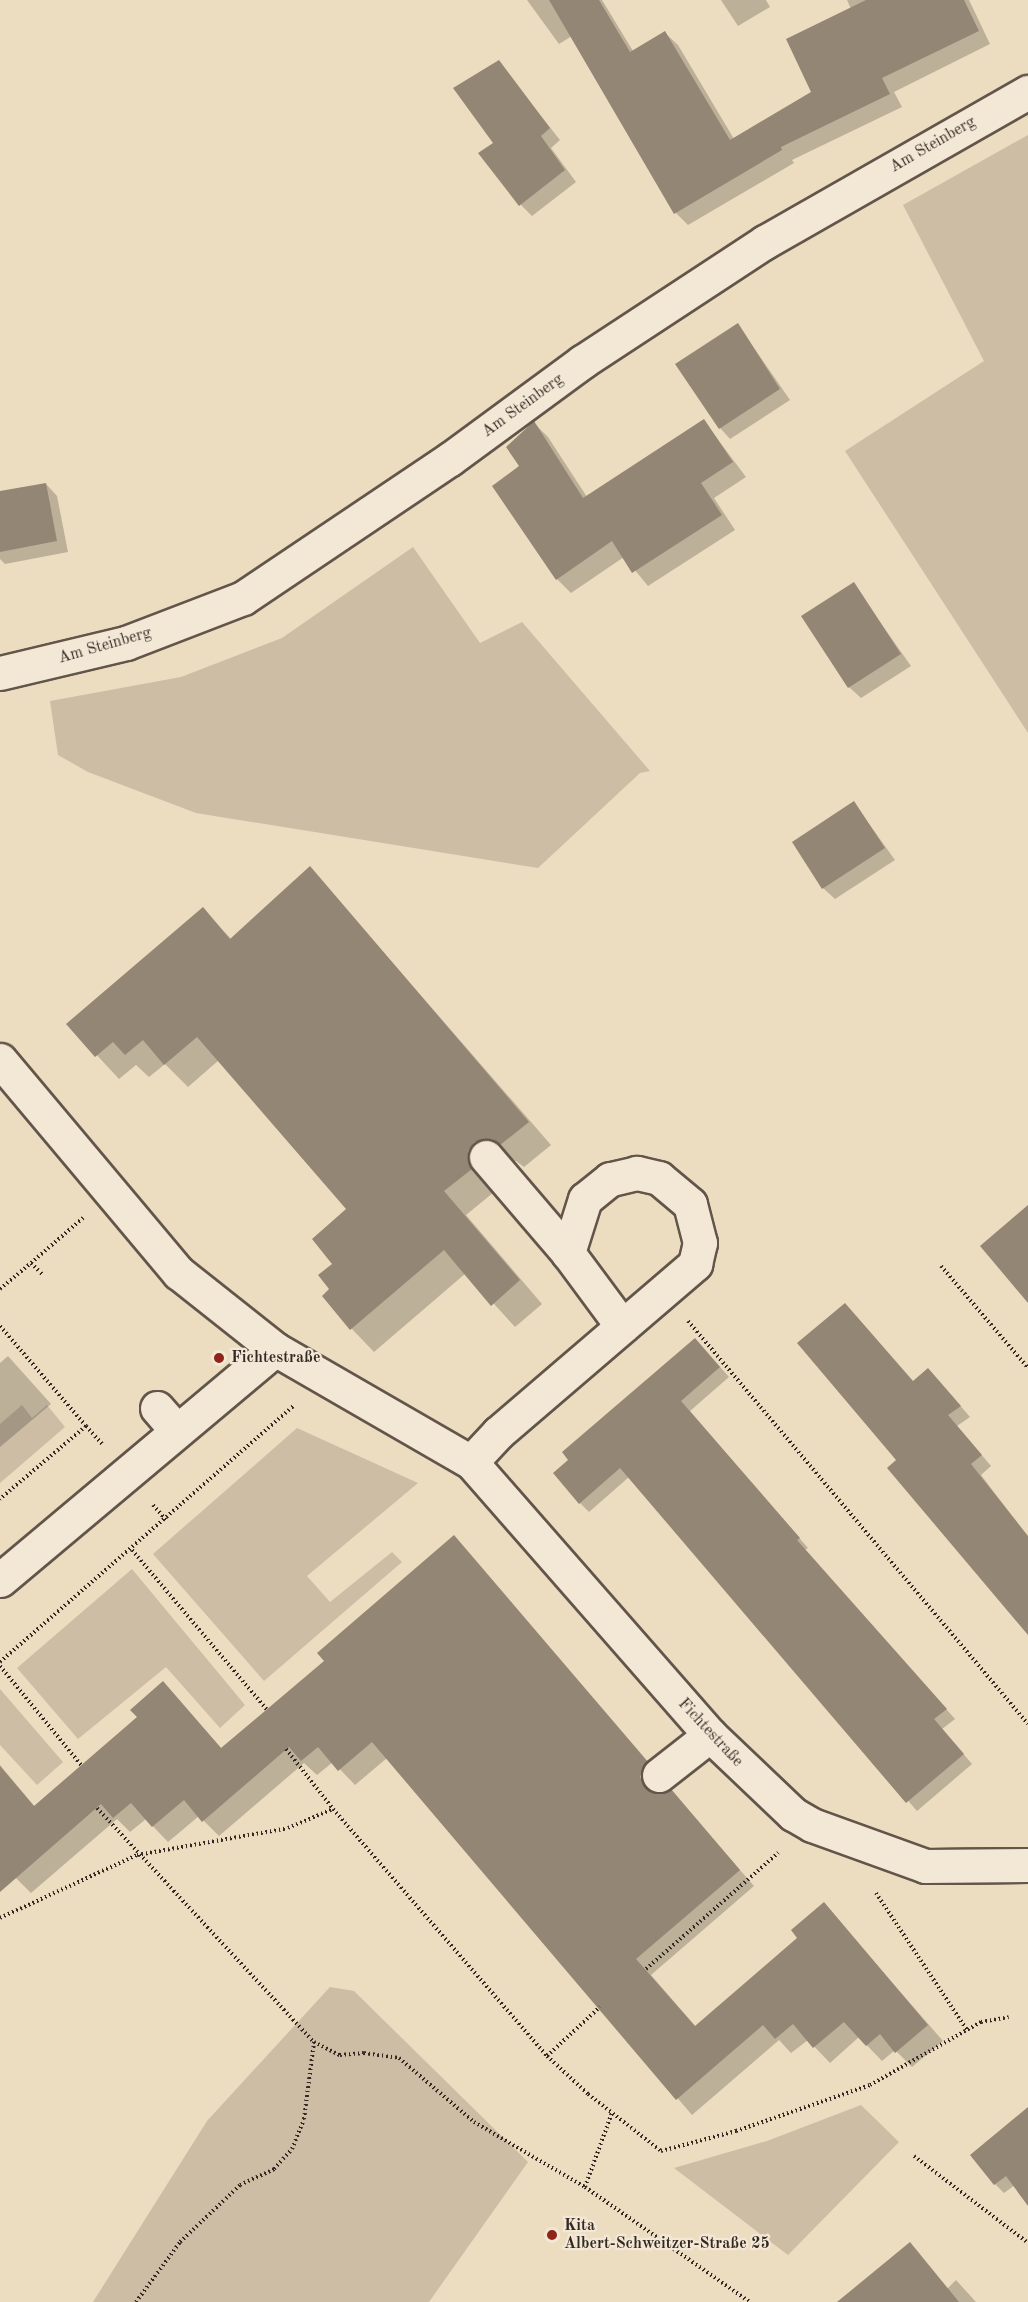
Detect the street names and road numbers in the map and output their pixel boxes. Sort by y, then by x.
street label: Am Steinberg [887,113,979,177]
street label: Am Steinberg [479,370,567,442]
street label: Am Steinberg [56,624,154,668]
street label: Fichtestraße [673,1695,747,1771]

